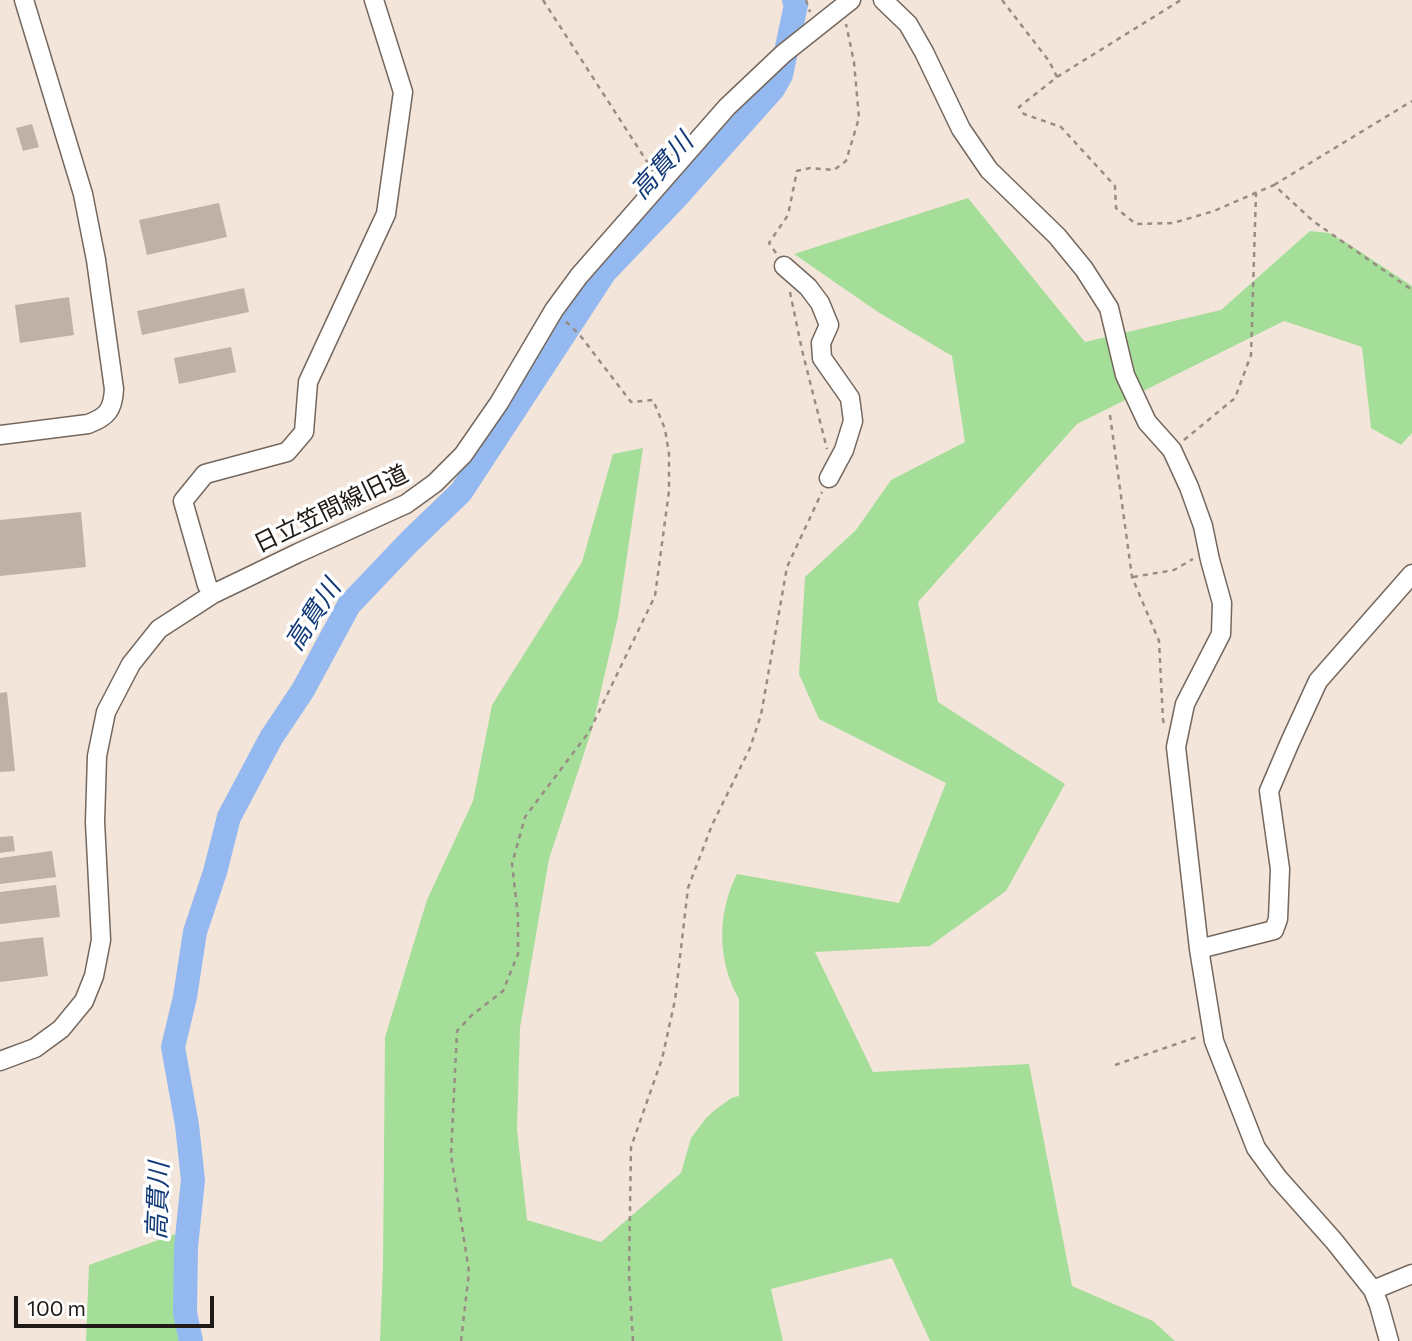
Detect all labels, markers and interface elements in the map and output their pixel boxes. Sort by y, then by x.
water label: 高貫川 [624,127,700,205]
street label: 日立笠間線旧道 [249,459,413,559]
water label: 高貫川 [279,574,347,656]
water label: 高貫川 [141,1161,175,1241]
scale bar [18,1282,217,1326]
text: 100 m [27,1295,86,1320]

